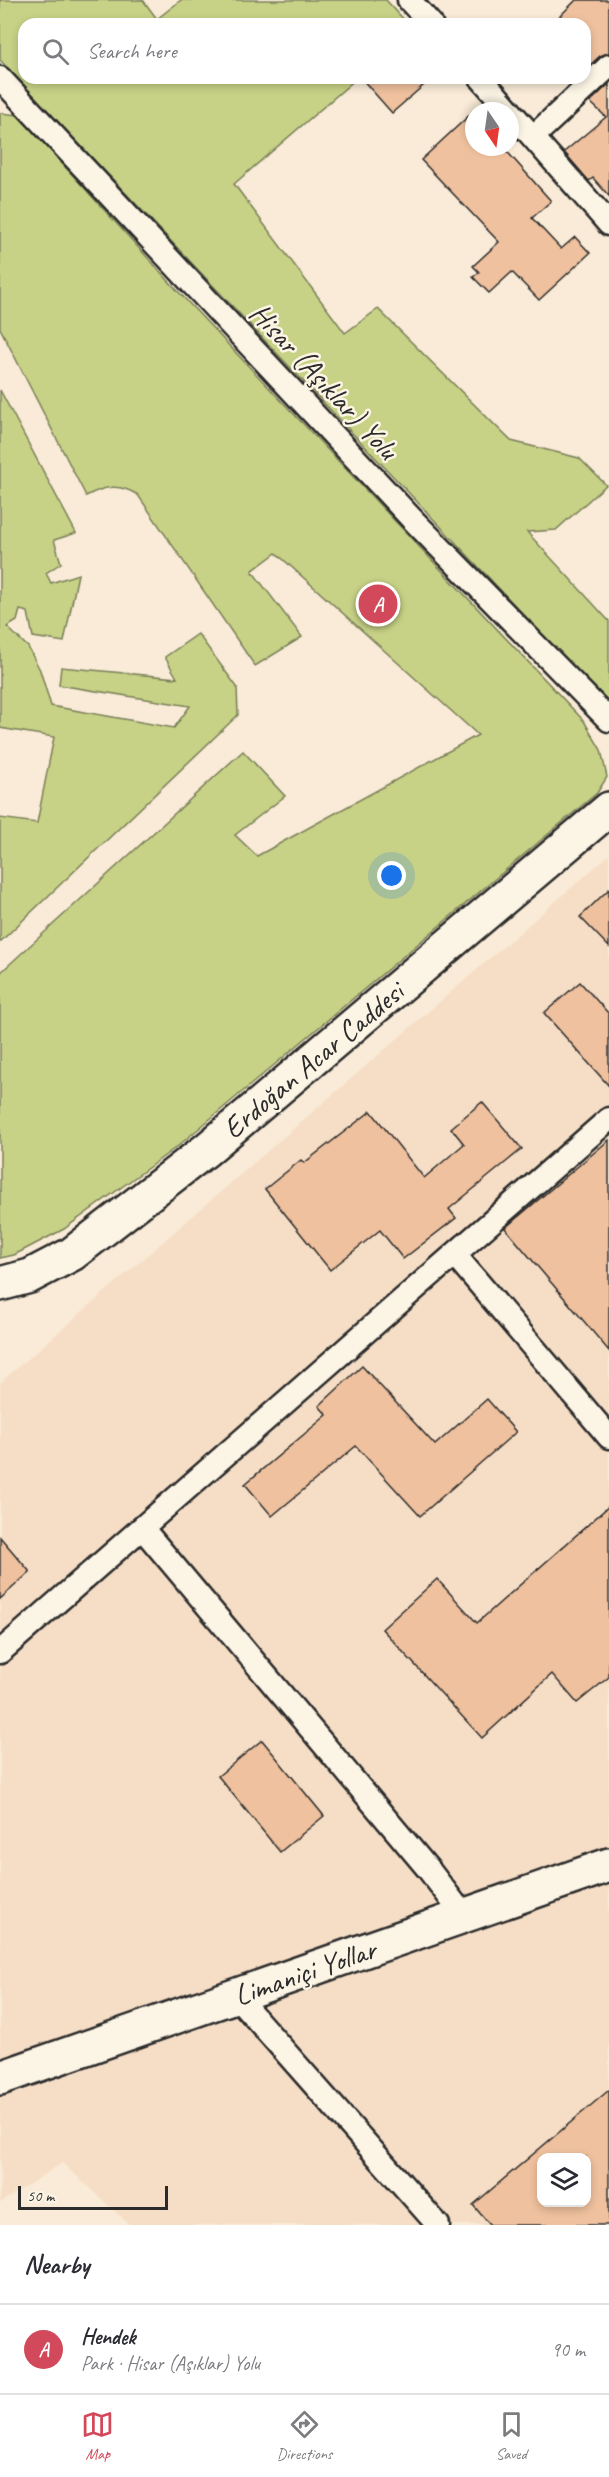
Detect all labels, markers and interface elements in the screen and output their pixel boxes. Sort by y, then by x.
search box [18,18,591,84]
icon: search [39,35,72,68]
text: Search here [87,37,177,65]
north arrow [465,102,519,156]
street label: Hisar (Aşıklar) Yolu [242,295,408,469]
pin: A [358,582,398,626]
your location [377,861,406,890]
street label: Erdoğan Acar Caddesi [215,971,414,1147]
street label: Limaniçi Yollar [229,1929,383,2014]
map controls [537,2153,591,2207]
button: layers [537,2153,591,2207]
scale bar [18,2183,168,2210]
text: 50 m [27,2186,54,2206]
text: Nearby [24,2248,89,2281]
text: Hendek [81,2323,136,2351]
text: A [38,2337,49,2362]
text: 90 m [551,2337,585,2362]
text: Park · Hisar (Aşıklar) Yolu [81,2351,260,2376]
tab: Map [81,2408,114,2464]
tab: Directions [277,2408,332,2464]
tab: Saved [495,2408,528,2464]

